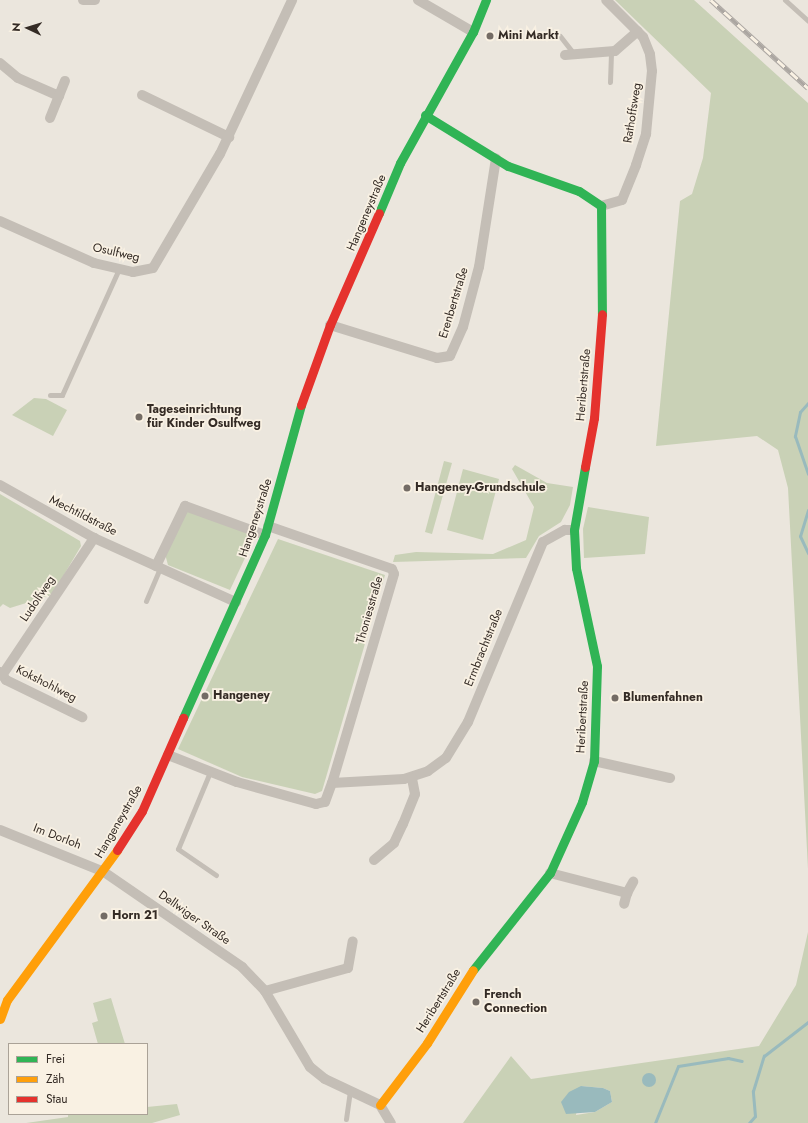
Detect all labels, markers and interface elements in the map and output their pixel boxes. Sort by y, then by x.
north arrow [8,8,48,48]
text: N [8,22,24,32]
place label: Mini Markt [498,29,559,43]
marker: Mini Markt [485,31,495,41]
street label: Rathoffsweg [621,82,645,144]
street label: Hangeneystraße [344,173,390,253]
street label: Osulfweg [91,241,141,265]
street label: Erenbertstraße [436,266,472,340]
street label: Heribertstraße [574,348,594,422]
place label: Tageseinrichtung für Kinder Osulfweg [147,403,261,431]
marker: Tageseinrichtung für Kinder Osulfweg [134,412,144,422]
street label: Hangeneystraße [237,477,275,559]
place label: Hangeney-Grundschule [415,481,546,495]
marker: Hangeney-Grundschule [402,483,412,493]
street label: Mechtildstraße [47,493,119,539]
street label: Ludolfweg [17,573,59,625]
street label: Thoniesstraße [354,575,386,645]
street label: Ermbrachtstraße [462,607,506,689]
street label: Kokshohlweg [13,663,79,705]
street label: Heribertstraße [574,680,592,754]
place label: Hangeney [213,689,270,703]
marker: Hangeney [200,691,210,701]
place label: Blumenfahnen [623,691,703,705]
marker: Blumenfahnen [610,693,620,703]
street label: Hangeneystraße [92,783,146,861]
street label: Im Dorloh [31,821,83,853]
street label: Dellwiger Straße [155,888,233,948]
place label: Horn 21 [112,909,158,923]
marker: Horn 21 [99,911,109,921]
street label: Heribertstraße [414,966,464,1036]
place label: French Connection [484,988,547,1016]
marker: French Connection [471,997,481,1007]
legend [8,1043,148,1115]
text: Frei [46,1050,65,1068]
text: Zäh [46,1070,65,1088]
text: Stau [46,1090,68,1108]

